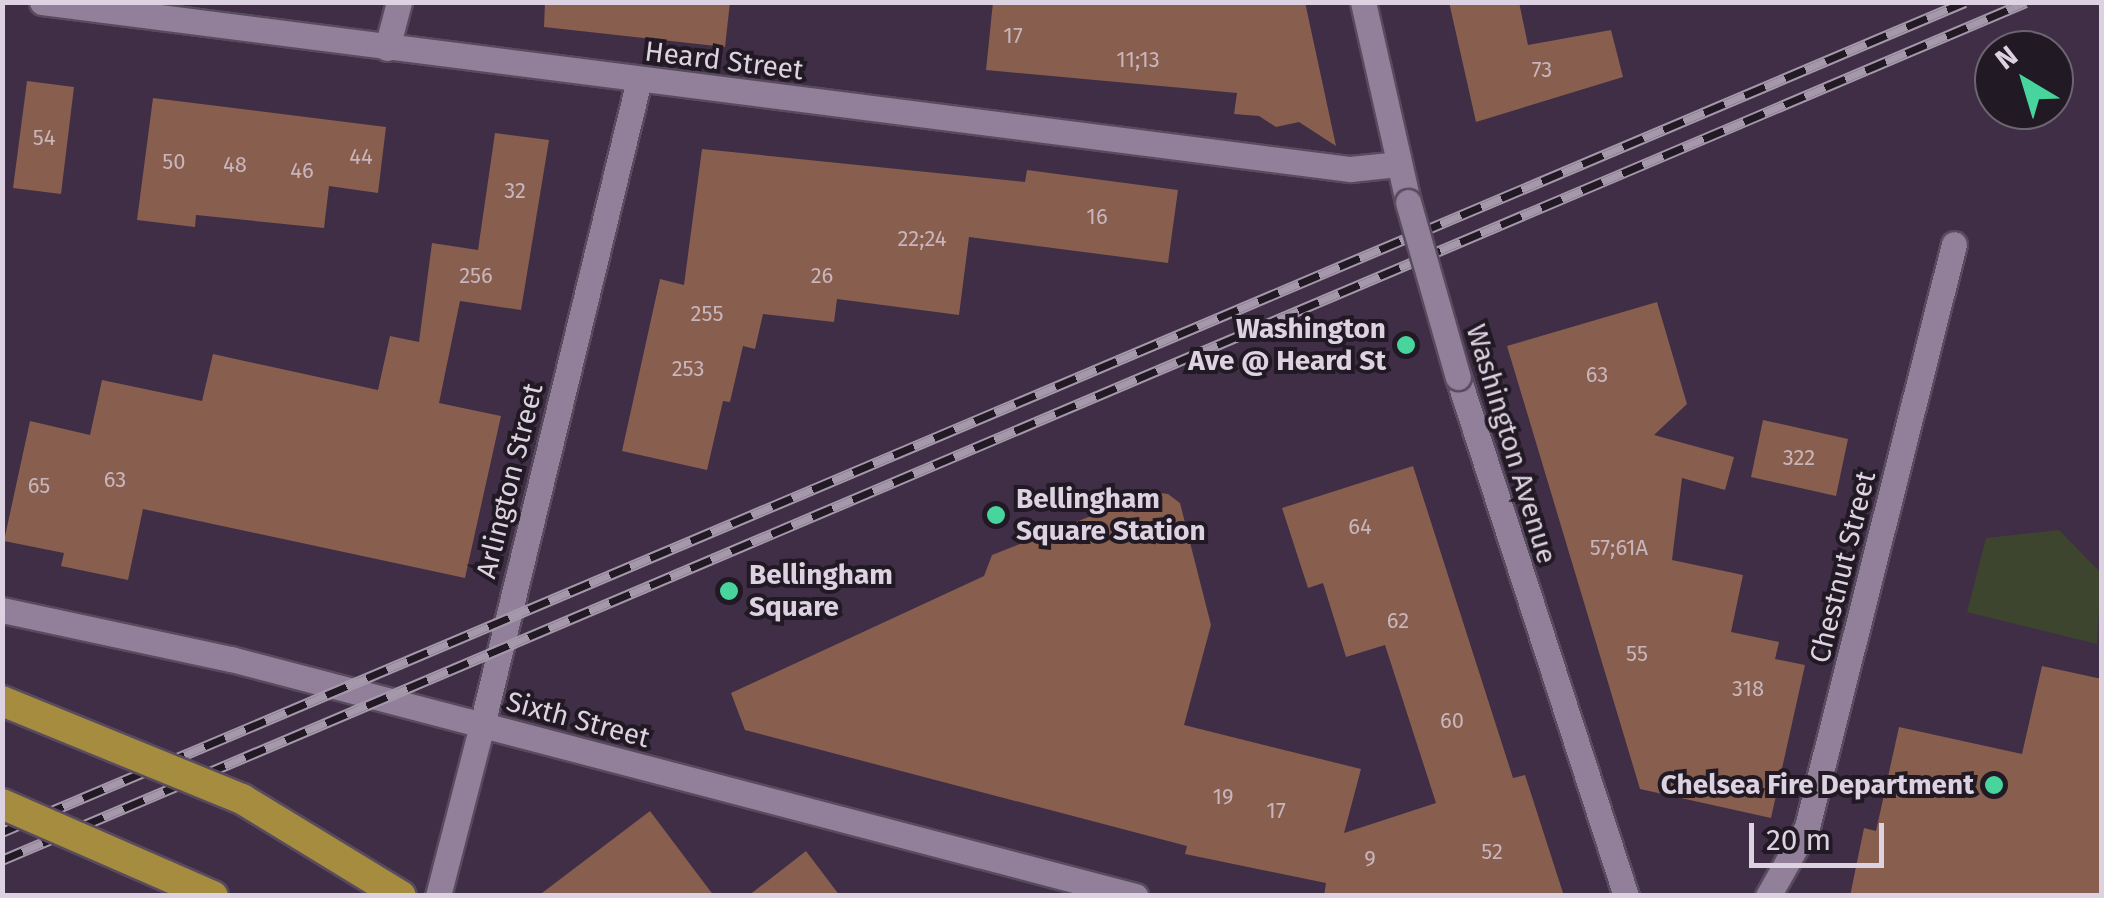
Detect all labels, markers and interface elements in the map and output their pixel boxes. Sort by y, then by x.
house number: 17 [1003,23,1023,49]
north arrow [1974,30,2074,130]
street label: Heard Street [643,35,805,87]
text: N [1989,39,2024,76]
house number: 11;13 [1116,47,1160,73]
house number: 73 [1532,57,1552,83]
house number: 54 [33,125,55,151]
house number: 44 [349,144,373,170]
house number: 50 [162,149,186,175]
house number: 48 [223,152,247,178]
house number: 46 [290,158,314,184]
house number: 32 [504,178,526,204]
house number: 16 [1086,204,1108,230]
house number: 22;24 [897,226,947,252]
house number: 256 [459,263,493,289]
house number: 26 [811,263,833,289]
house number: 255 [691,301,723,327]
place label: Washington Ave @ Heard St [1188,312,1386,378]
street label: Washington Avenue [1459,320,1563,568]
marker: Washington Ave @ Heard St [1395,334,1417,356]
house number: 253 [672,356,704,382]
house number: 63 [1586,362,1608,388]
street label: Arlington Street [470,380,550,582]
house number: 322 [1783,445,1815,471]
house number: 63 [104,467,126,493]
street label: Chestnut Street [1803,468,1883,666]
house number: 65 [28,473,50,499]
place label: Bellingham Square Station [1016,482,1206,548]
marker: Bellingham Square Station [985,504,1007,526]
house number: 64 [1348,514,1372,540]
house number: 57;61A [1590,535,1648,561]
place label: Bellingham Square [749,558,893,624]
marker: Bellingham Square [718,580,740,602]
house number: 62 [1387,608,1409,634]
house number: 55 [1626,641,1648,667]
house number: 318 [1732,676,1764,702]
street label: Sixth Street [503,685,653,755]
house number: 60 [1440,708,1464,734]
place label: Chelsea Fire Department [1661,768,1974,802]
marker: Chelsea Fire Department [1983,774,2005,796]
house number: 19 [1212,784,1234,810]
house number: 17 [1266,798,1286,824]
scale bar [1754,803,1889,865]
text: 20 m [1766,822,1831,858]
house number: 52 [1481,839,1503,865]
house number: 9 [1364,846,1376,872]

